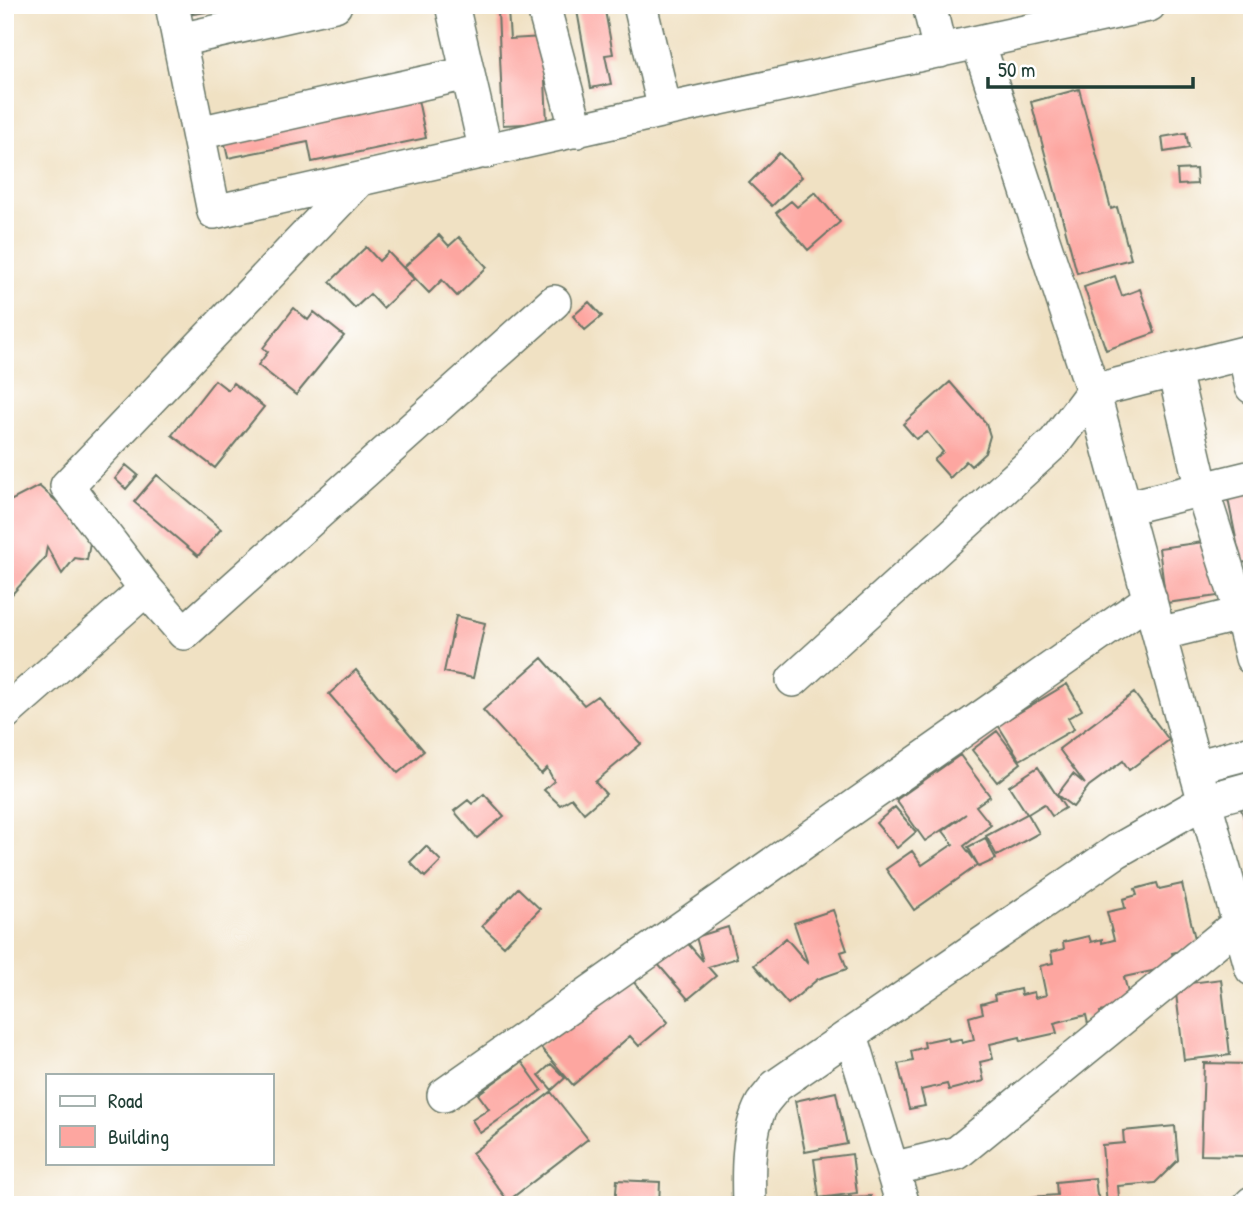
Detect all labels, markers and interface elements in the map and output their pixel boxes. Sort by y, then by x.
scale bar [988,46,1192,90]
text: 50 m [998,55,1035,84]
legend [46,1074,273,1164]
text: Road [108,1086,142,1115]
text: Building [108,1122,169,1151]

